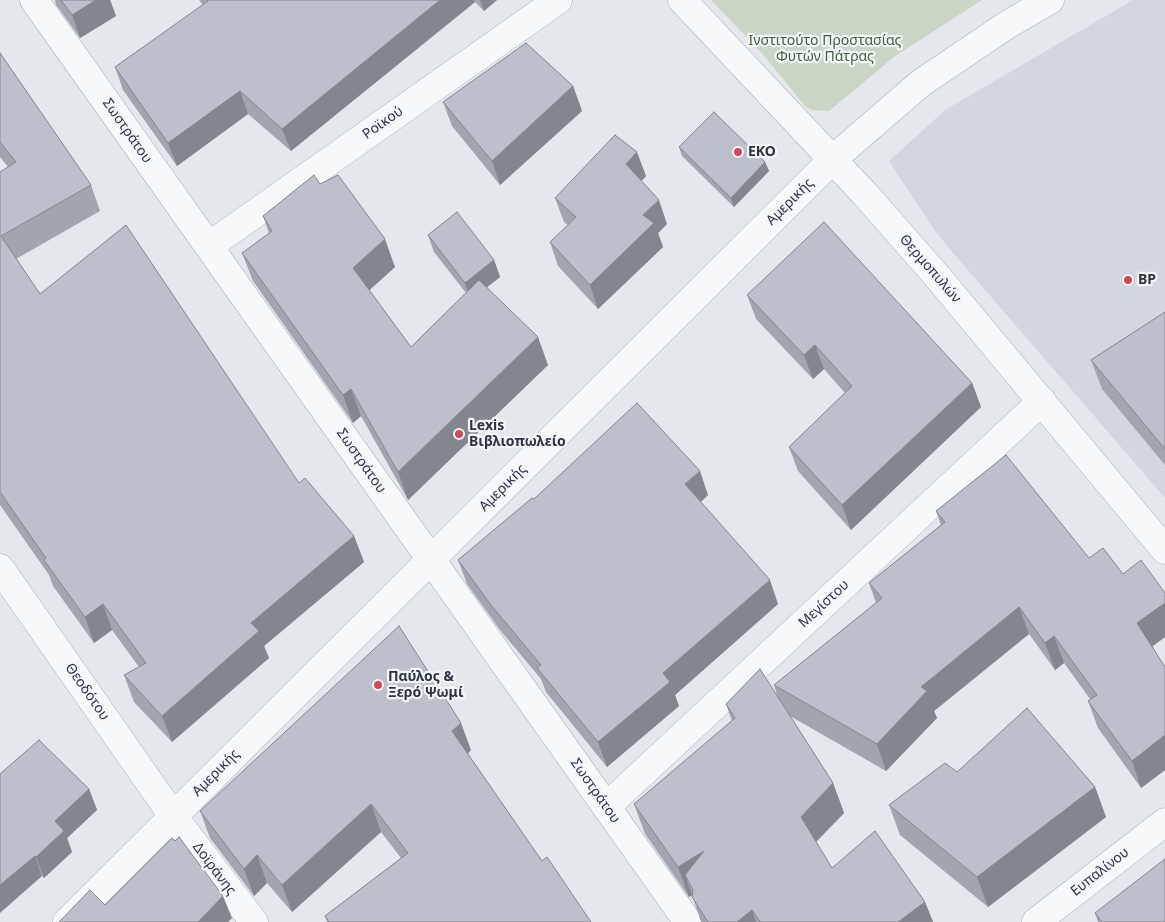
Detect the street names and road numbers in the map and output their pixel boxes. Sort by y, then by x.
street label: Σωστράτου [99,95,155,167]
street label: Ροϊκού [359,103,407,143]
street label: Αμερικής [763,175,817,229]
street label: Θερμοπυλών [896,231,964,307]
street label: Σωστράτου [333,425,389,497]
street label: Αμερικής [476,461,530,515]
street label: Μεγίστου [795,576,853,632]
street label: Θεοδότου [61,660,113,724]
street label: Αμερικής [189,746,243,800]
street label: Σωστράτου [567,755,623,827]
street label: Δοϊράνης [189,839,239,899]
street label: Ευπαλίνου [1068,844,1132,900]

